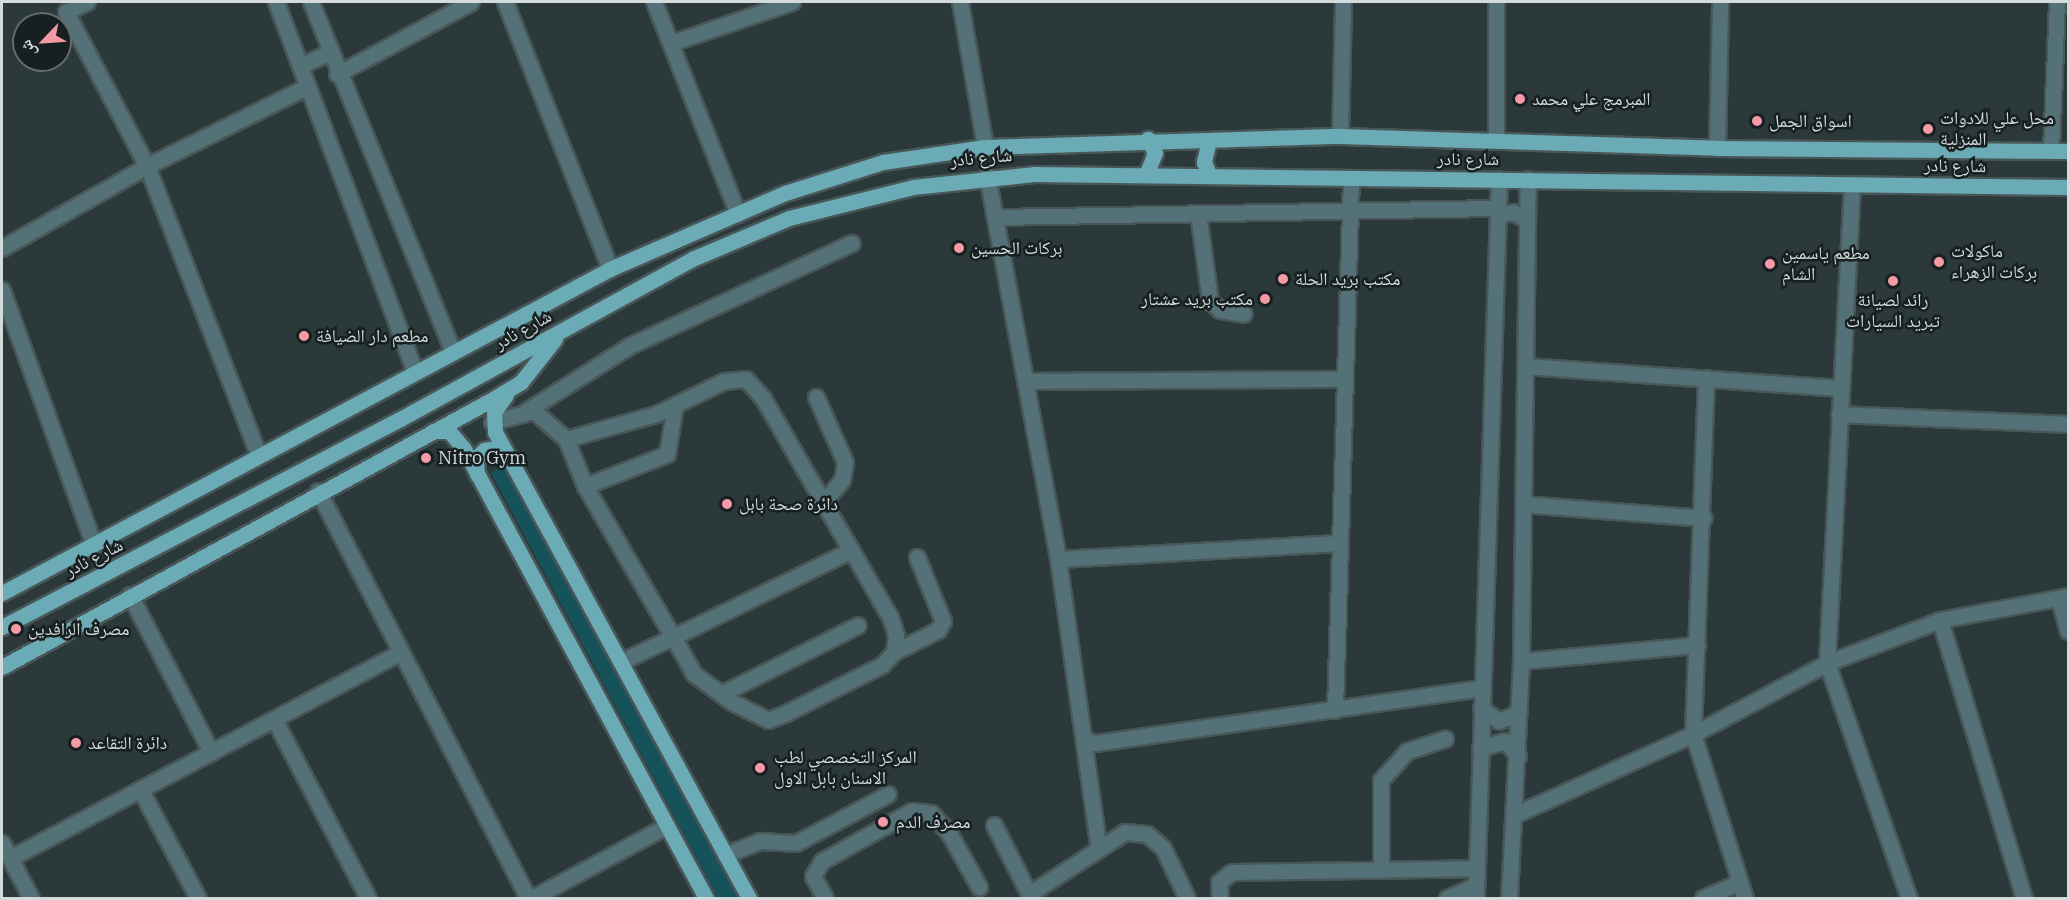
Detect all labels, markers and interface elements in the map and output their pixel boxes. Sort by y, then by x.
north arrow [12,12,72,72]
text: ش [15,37,40,61]
place label: المبرمج علي محمد [1532,88,1651,110]
marker: المبرمج علي محمد [1513,92,1527,106]
place label: محل علي للادوات المنزلية [1940,108,2054,150]
place label: اسواق الجمل [1769,110,1852,132]
marker: اسواق الجمل [1750,114,1764,128]
marker: محل علي للادوات المنزلية [1921,122,1935,136]
street label: شارع نادر [949,145,1013,171]
street label: شارع نادر [1437,148,1499,170]
street label: شارع نادر [1924,155,1986,177]
place label: بركات الحسين [971,237,1062,259]
marker: بركات الحسين [952,241,966,255]
place label: ماكولات بركات الزهراء [1951,241,2037,284]
place label: مطعم ياسمين الشام [1782,243,1870,286]
marker: ماكولات بركات الزهراء [1932,255,1946,269]
marker: مطعم ياسمين الشام [1763,257,1777,271]
place label: مكتب بريد الحلة [1295,268,1401,290]
marker: مكتب بريد الحلة [1276,272,1290,286]
marker: رائد لصيانة تبريد السيارات [1886,274,1900,288]
place label: مكتب بريد عشتار [1141,288,1253,310]
place label: رائد لصيانة تبريد السيارات [1846,290,1940,332]
marker: مكتب بريد عشتار [1258,292,1272,306]
street label: شارع نادر [491,305,555,355]
place label: مطعم دار الضيافة [316,325,428,347]
marker: مطعم دار الضيافة [297,329,311,343]
place label: Nitro Gym [438,447,526,469]
marker: Nitro Gym [419,451,433,465]
place label: دائرة صحة بابل [739,493,838,515]
marker: دائرة صحة بابل [720,497,734,511]
street label: شارع نادر [61,534,127,582]
place label: مصرف الرافدين [28,618,129,640]
marker: مصرف الرافدين [9,622,23,636]
place label: دائرة التقاعد [88,732,167,754]
marker: دائرة التقاعد [69,736,83,750]
place label: المركز التخصصي لطب الاسنان بابل الاول [774,747,917,789]
marker: المركز التخصصي لطب الاسنان بابل الاول [751,759,769,777]
place label: مصرف الدم [896,811,970,833]
marker: مصرف الدم [874,813,892,831]

